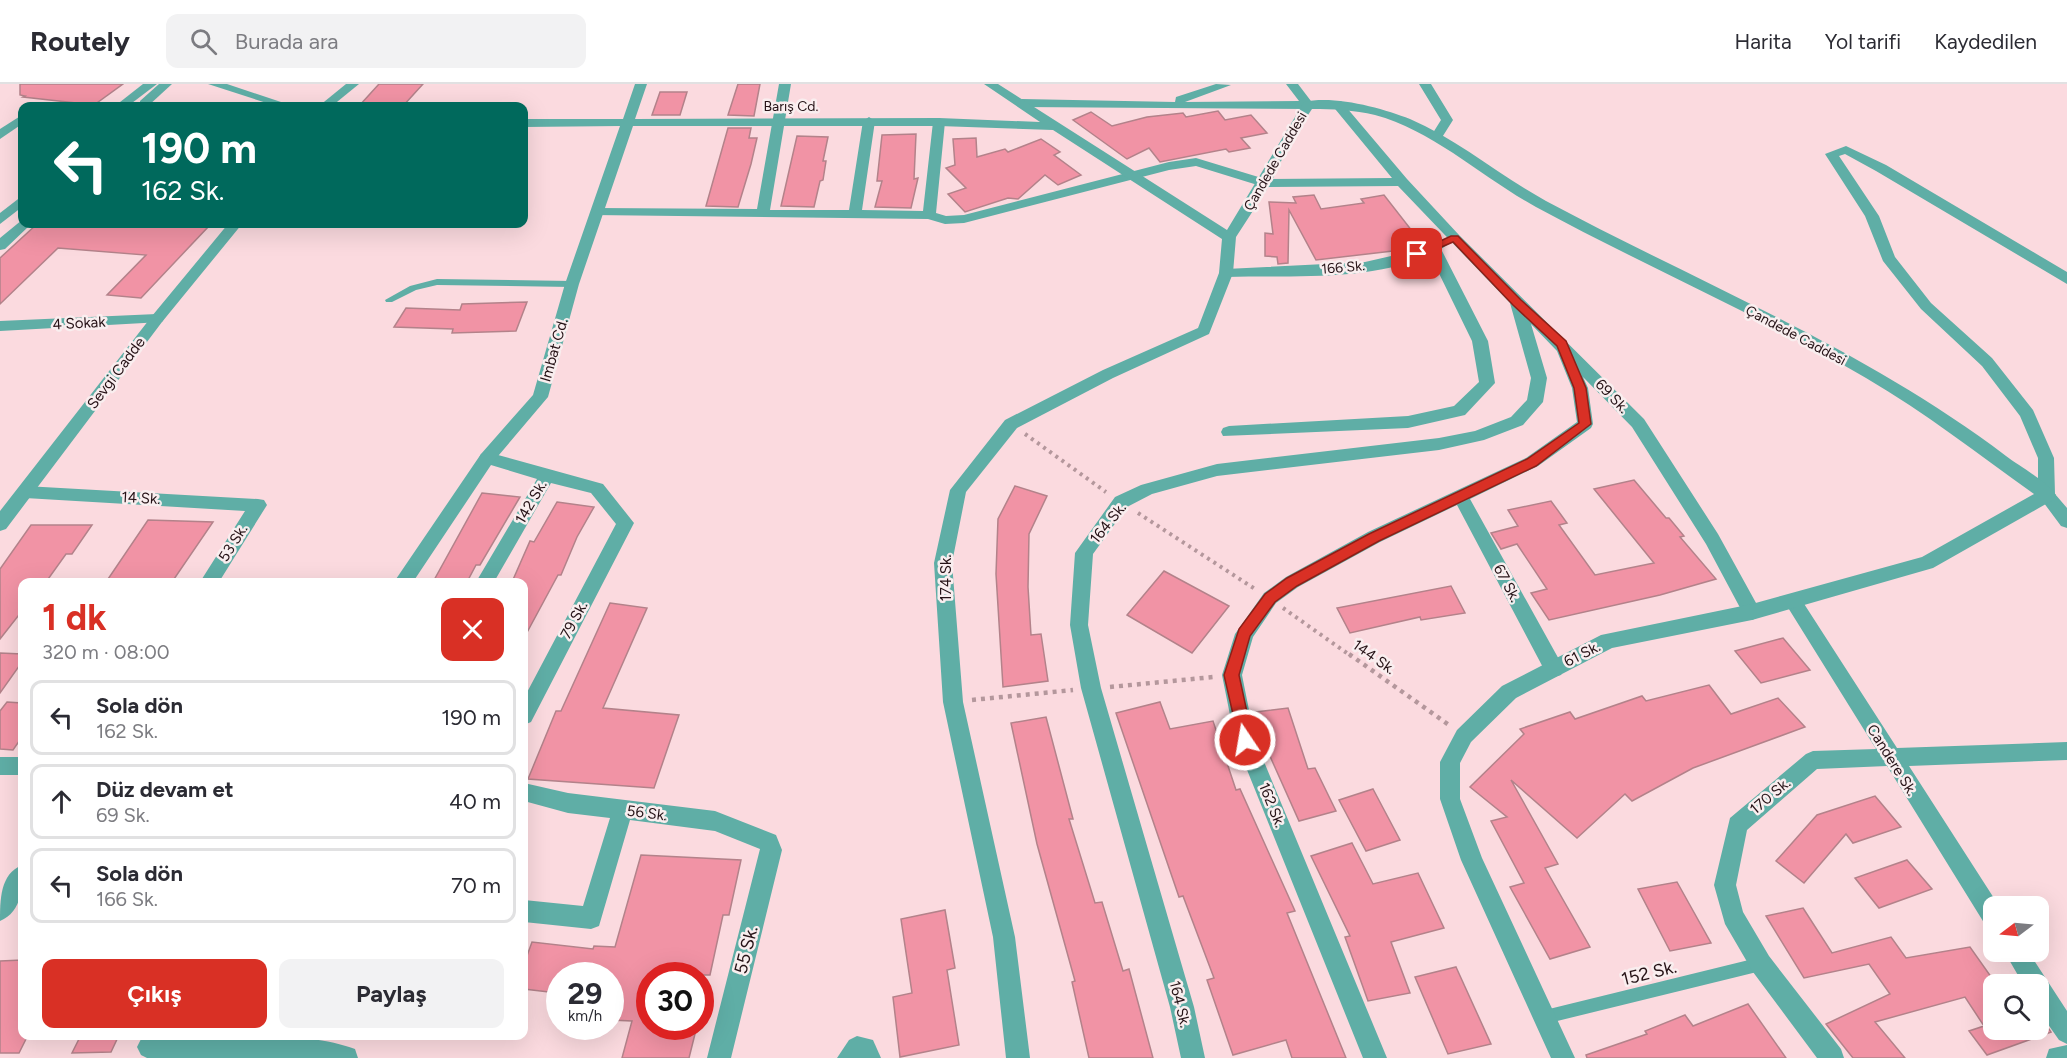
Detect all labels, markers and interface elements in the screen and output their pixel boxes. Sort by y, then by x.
search box [166,14,586,68]
text: Routely [30,24,130,58]
icon: search [187,25,220,58]
text: Burada ara [235,28,339,55]
text: Harita [1735,29,1792,54]
text: Yol tarifi [1825,29,1901,54]
text: Kaydedilen [1934,29,2037,54]
street label: Barış Cd. [764,98,819,115]
street label: Çandede Caddesi [1240,109,1311,214]
text: 190 m [141,123,257,174]
icon: left [42,126,120,204]
text: 162 Sk. [141,174,224,207]
pin [1391,228,1442,279]
icon: arrive [1400,237,1433,270]
street label: 166 Sk. [1321,257,1365,278]
street label: Çandede Caddesi [1743,302,1849,369]
street label: 4 Sokak [52,313,107,333]
street label: Imbat Cd. [536,316,572,384]
street label: Sevgi Cadde [83,334,149,412]
street label: 69 Sk. [1592,375,1632,417]
street label: 142 Sk. [511,477,551,527]
street label: 14 Sk. [121,488,161,508]
street label: 164 Sk. [1086,499,1130,547]
street label: 53 Sk. [215,521,251,565]
street label: 174 Sk. [937,555,955,601]
street label: 67 Sk. [1490,561,1524,605]
text: 1 dk [42,596,107,639]
button: close [441,598,504,661]
street label: 79 Sk. [557,598,591,642]
street label: 144 Sk. [1349,636,1399,678]
street label: 61 Sk. [1561,637,1603,671]
text: 320 m · 08:00 [42,640,170,664]
text: Sola dön [96,692,183,719]
icon: left [45,701,78,734]
text: 190 m [441,704,501,731]
position arrow [1213,708,1277,772]
text: 162 Sk. [96,719,158,743]
street label: Candere Sk. [1863,721,1921,799]
street label: 170 Sk. [1746,774,1794,818]
text: Düz devam et [96,776,233,803]
street label: 162 Sk. [1255,780,1289,830]
icon: ahead [45,785,78,818]
text: 40 m [449,788,501,815]
street label: 56 Sk. [626,802,668,824]
text: 69 Sk. [96,803,150,827]
text: Sola dön [96,860,183,887]
icon: left [45,869,78,902]
text: 70 m [451,872,501,899]
text: 166 Sk. [96,887,158,911]
north arrow [1983,896,2049,962]
map controls [1983,896,2049,1040]
street label: 55 Sk. [729,924,763,976]
street label: 152 Sk. [1619,956,1679,990]
button: Çıkış [42,959,267,1028]
button: Paylaş [279,959,504,1028]
speed limit sign: 30 [636,962,714,1040]
button: search [1983,974,2049,1040]
text: 29 [568,975,602,1012]
street label: 164 Sk. [1166,979,1194,1029]
text: km/h [568,1007,602,1025]

